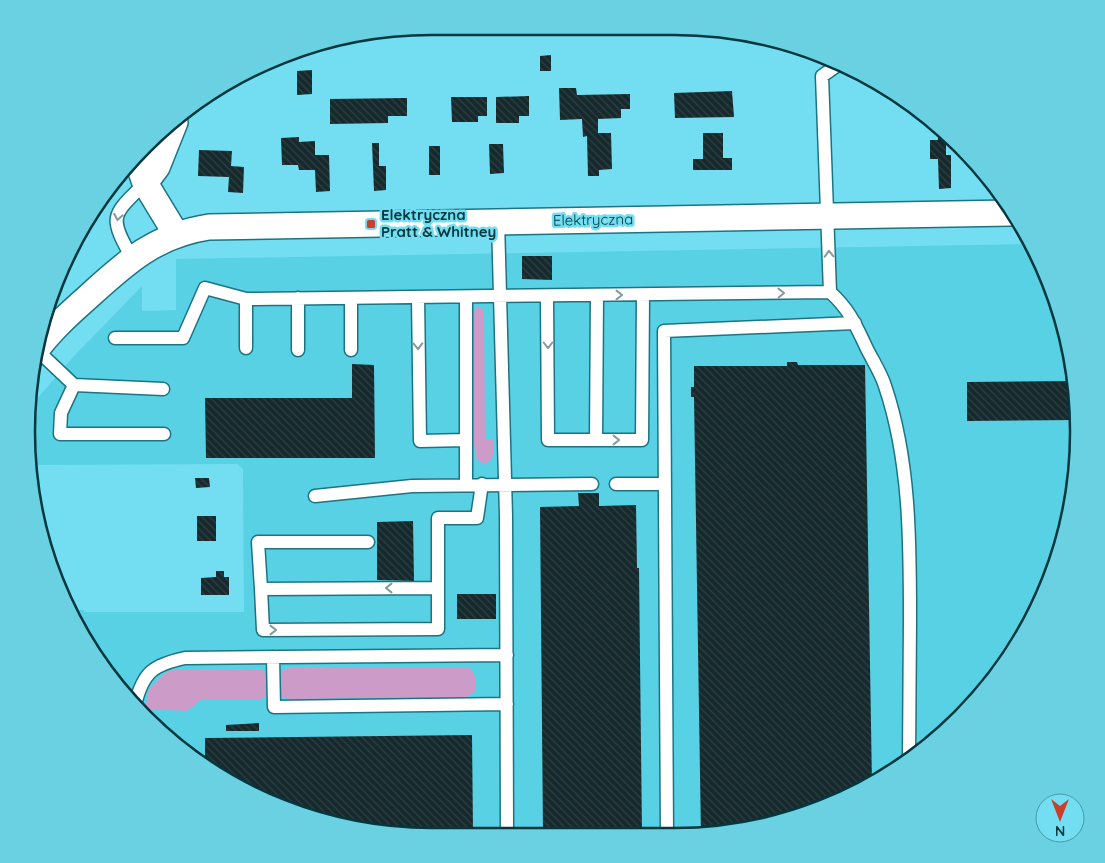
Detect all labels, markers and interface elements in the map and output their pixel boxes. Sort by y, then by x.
place label: Elektryczna Pratt & Whitney [381,205,496,241]
street label: Elektryczna [553,209,633,230]
one-way arrow [114,213,124,221]
marker: Elektryczna Pratt & Whitney [365,218,377,230]
one-way arrow [824,249,834,257]
one-way arrow [778,288,786,298]
one-way arrow [616,290,623,300]
one-way arrow [413,342,424,350]
one-way arrow [542,342,553,350]
one-way arrow [612,435,620,445]
one-way arrow [385,583,393,593]
one-way arrow [270,625,277,635]
north arrow [1035,793,1085,843]
text: N [1055,822,1065,840]

